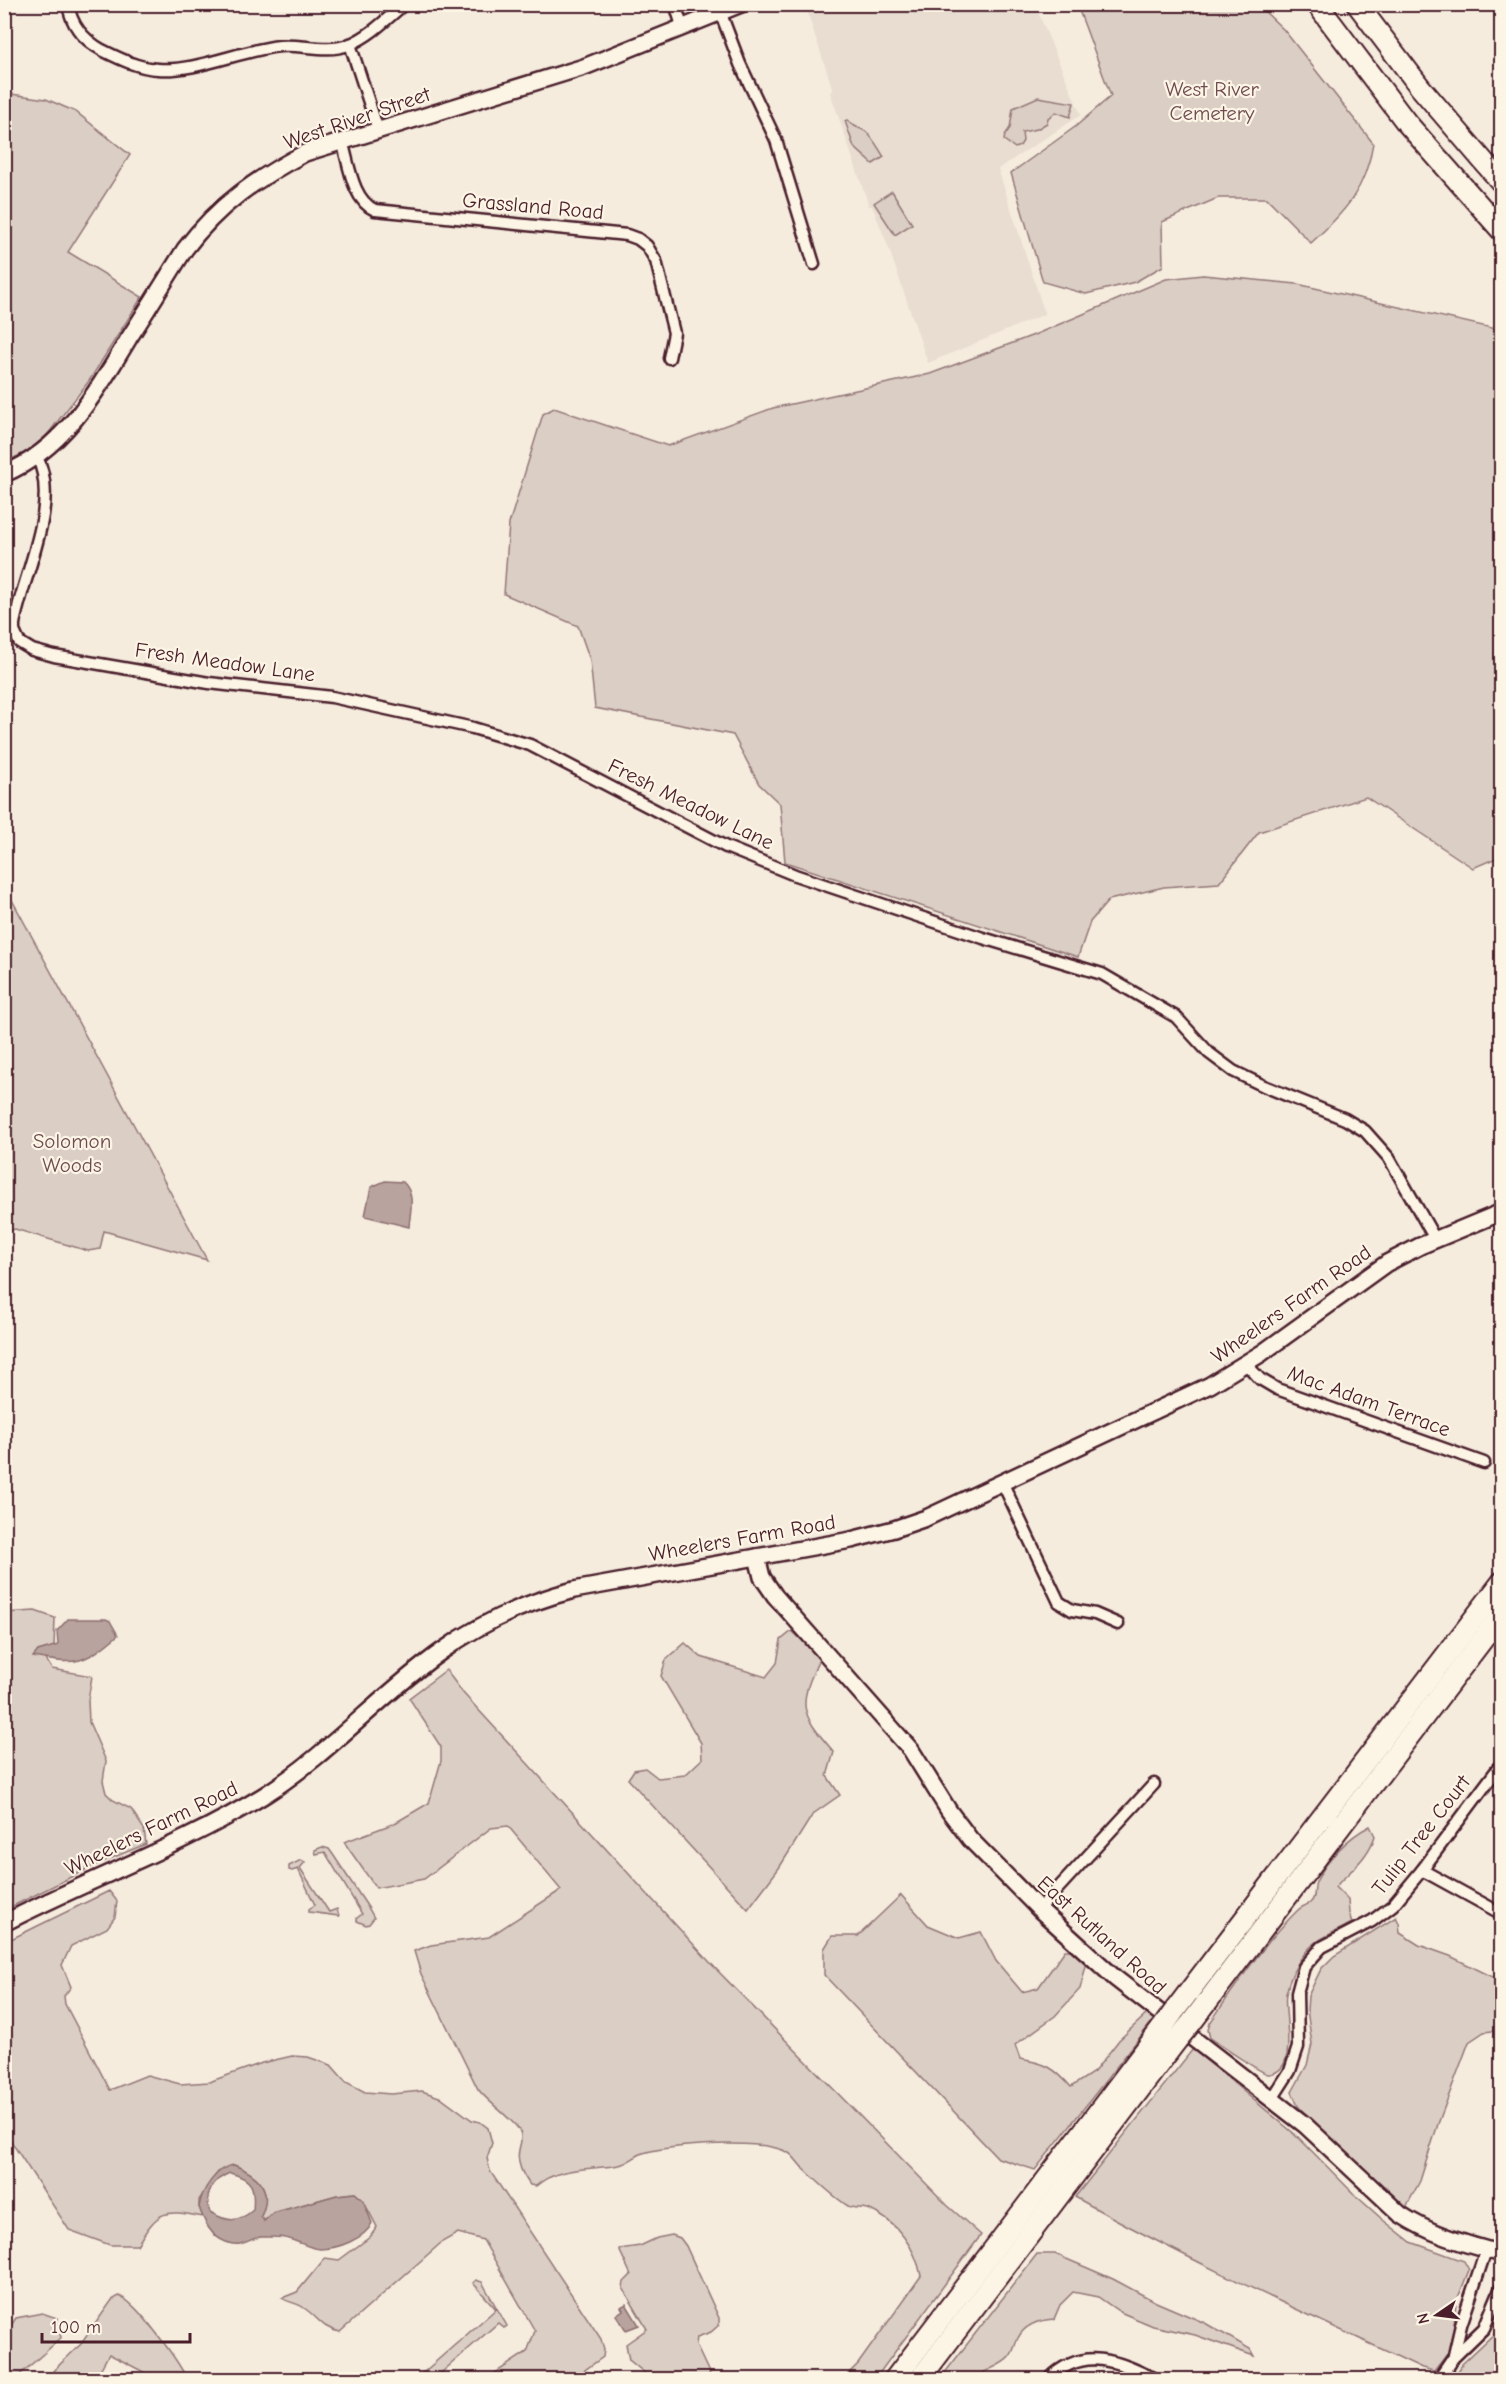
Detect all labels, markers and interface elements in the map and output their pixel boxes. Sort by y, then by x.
park label: West River Cemetery [1165,77,1259,125]
street label: West River Street [281,81,434,154]
street label: Grassland Road [461,188,605,224]
street label: Fresh Meadow Lane [134,638,316,686]
street label: Fresh Meadow Lane [604,753,778,855]
park label: Solomon Woods [33,1129,111,1177]
street label: Wheelers Farm Road [1206,1240,1376,1368]
street label: Mac Adam Terrace [1284,1360,1454,1442]
street label: Wheelers Farm Road [647,1510,837,1566]
street label: Tulip Tree Court [1367,1770,1476,1900]
street label: Wheelers Farm Road [61,1776,241,1880]
street label: East Rutland Road [1033,1871,1171,1999]
north arrow [1407,2285,1467,2345]
scale bar [42,2306,190,2344]
text: N [1413,2311,1433,2326]
text: 100 m [51,2317,101,2338]

